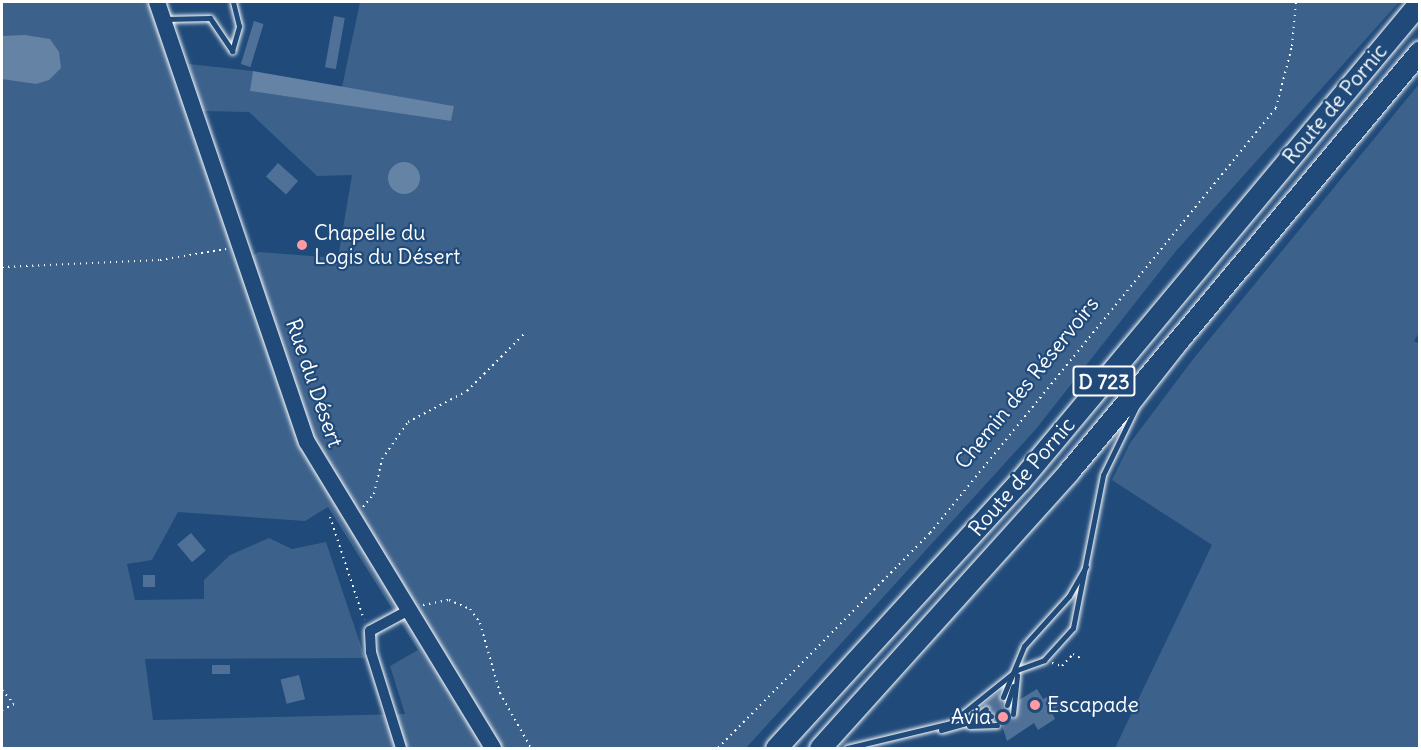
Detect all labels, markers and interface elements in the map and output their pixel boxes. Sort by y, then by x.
street label: Route de Pornic [1277,39,1393,169]
place label: Chapelle du Logis du Désert [314,220,460,270]
marker: Chapelle du Logis du Désert [295,238,309,252]
street label: Chemin des Réservoirs [950,292,1104,474]
street label: Rue du Désert [280,316,348,450]
road number: D 723 [1071,364,1137,398]
street label: Route de Pornic [964,412,1080,542]
place label: Escapade [1047,692,1139,718]
marker: Escapade [1028,698,1042,712]
place label: Avia [951,704,991,730]
marker: Avia [996,710,1010,724]

